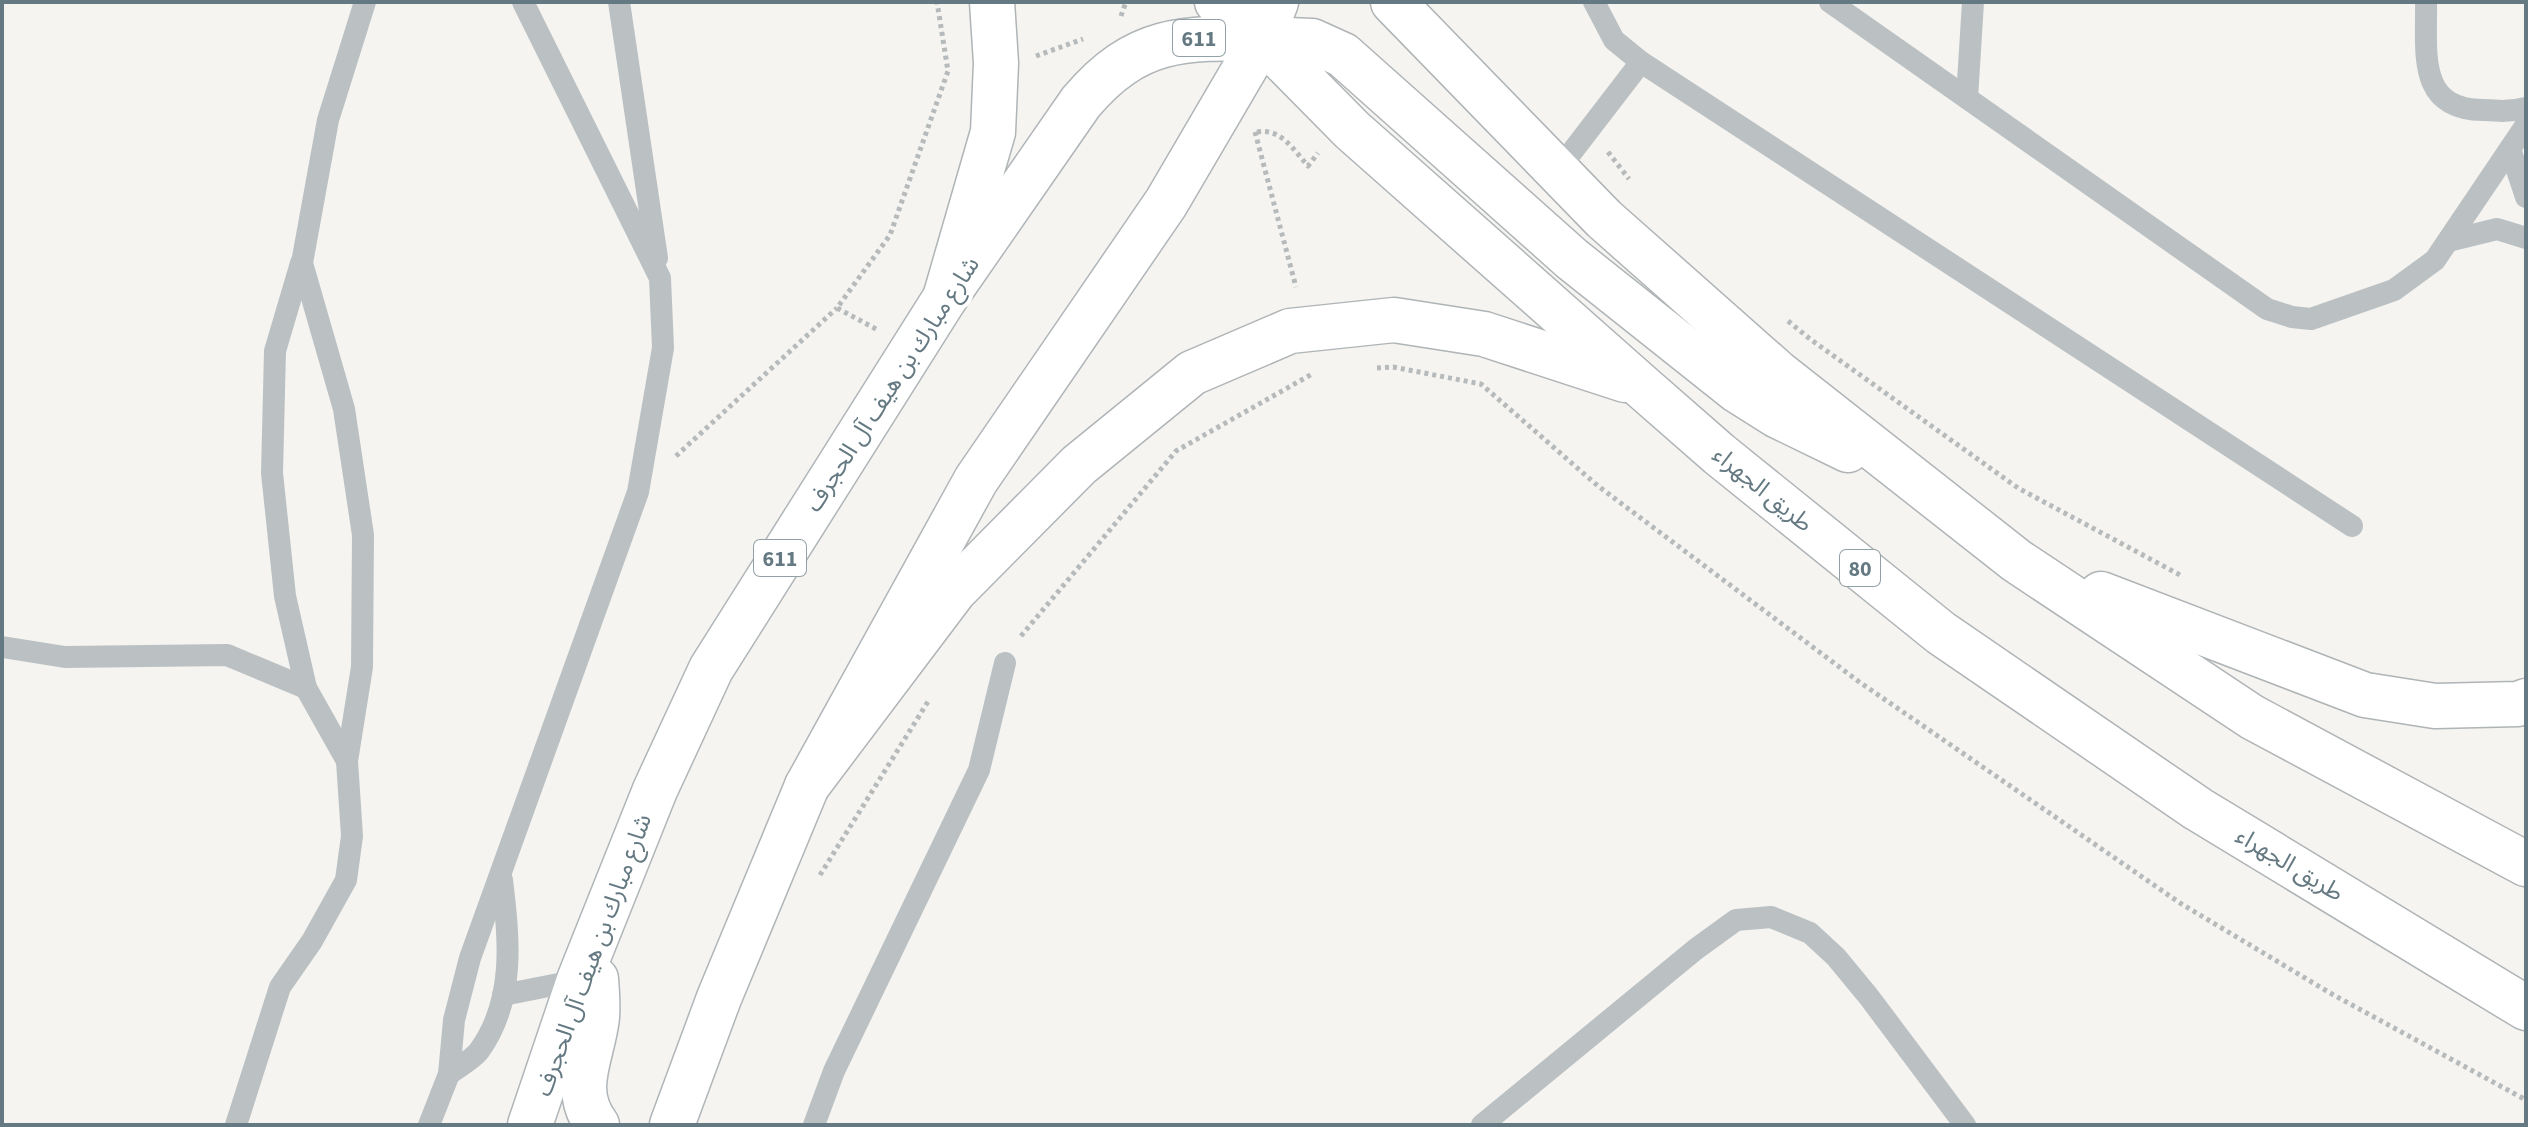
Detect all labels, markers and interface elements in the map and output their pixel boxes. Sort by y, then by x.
road number: 611 [1173,20,1225,56]
street label: شارع مبارك بن هيف آل الحجرف [797,250,988,519]
street label: طريق الجهراء [1705,438,1820,541]
road number: 611 [754,540,806,576]
road number: 80 [1840,550,1880,586]
street label: شارع مبارك بن هيف آل الحجرف [526,809,661,1101]
street label: طريق الجهراء [2229,818,2350,910]

